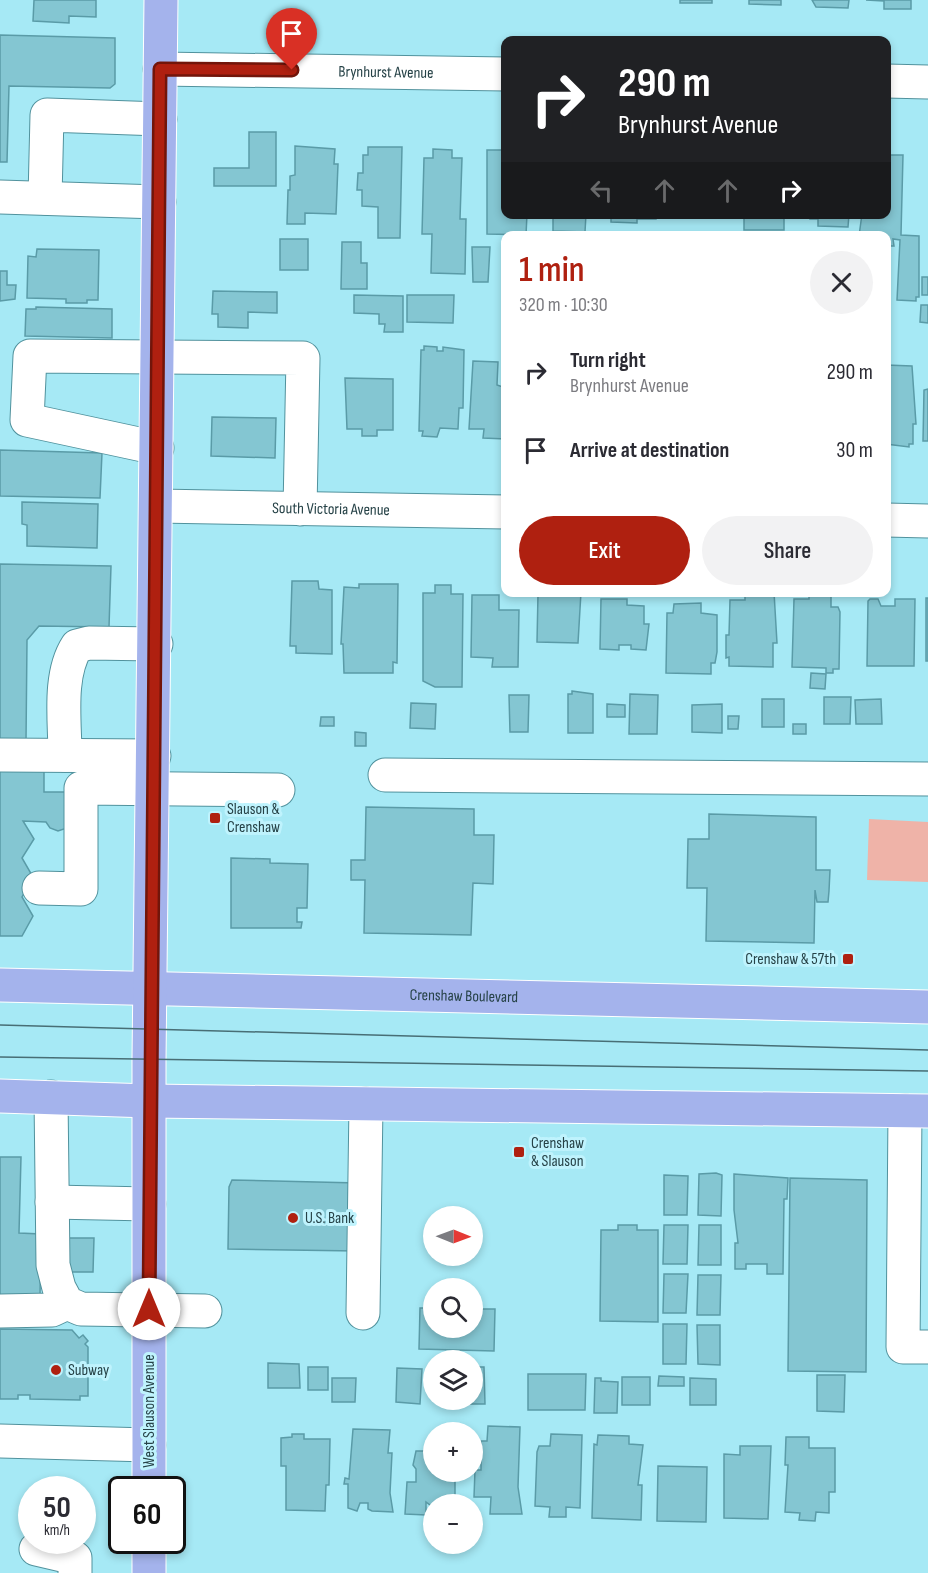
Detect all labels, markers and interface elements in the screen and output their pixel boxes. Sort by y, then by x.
pin [266,8,317,70]
icon: arrive [275,17,308,50]
text: 290 m [618,58,711,109]
icon: right [519,60,597,138]
street label: Brynhurst Avenue [338,62,434,82]
text: Brynhurst Avenue [618,109,778,141]
icon: left [585,174,618,207]
icon: ahead [648,174,681,207]
icon: ahead [711,174,744,207]
icon: right [774,174,807,207]
text: 1 min [519,249,584,292]
button: close [810,251,873,314]
text: 320 m · 10:30 [519,293,608,317]
text: Turn right [570,347,646,374]
icon: right [519,356,552,389]
text: 290 m [827,359,873,386]
text: Brynhurst Avenue [570,374,689,398]
icon: arrive [519,434,552,467]
text: Arrive at destination [570,437,729,464]
text: 30 m [836,437,873,464]
street label: South Victoria Avenue [272,498,390,520]
button: Exit [519,516,690,585]
button: Share [702,516,873,585]
place label: Slauson & Crenshaw [227,800,280,837]
marker: Slauson & Crenshaw [208,811,222,825]
place label: Crenshaw & 57th [745,950,836,969]
marker: Crenshaw & 57th [841,952,855,966]
street label: Crenshaw Boulevard [409,985,518,1007]
place label: Crenshaw & Slauson [531,1134,584,1171]
marker: Crenshaw & Slauson [512,1145,526,1159]
north arrow [423,1206,483,1266]
map controls [423,1206,483,1554]
place label: U.S. Bank [305,1209,354,1228]
marker: U.S. Bank [286,1211,300,1225]
position arrow [117,1277,181,1341]
button: search [423,1278,483,1338]
button: layers [423,1350,483,1410]
street label: West Slauson Avenue [140,1354,159,1468]
place label: Subway [68,1361,109,1380]
marker: Subway [49,1363,63,1377]
button: + [423,1422,483,1482]
speed limit sign: 60 [108,1476,186,1554]
text: 50 [43,1490,71,1526]
button: − [423,1494,483,1554]
text: km/h [44,1521,70,1540]

